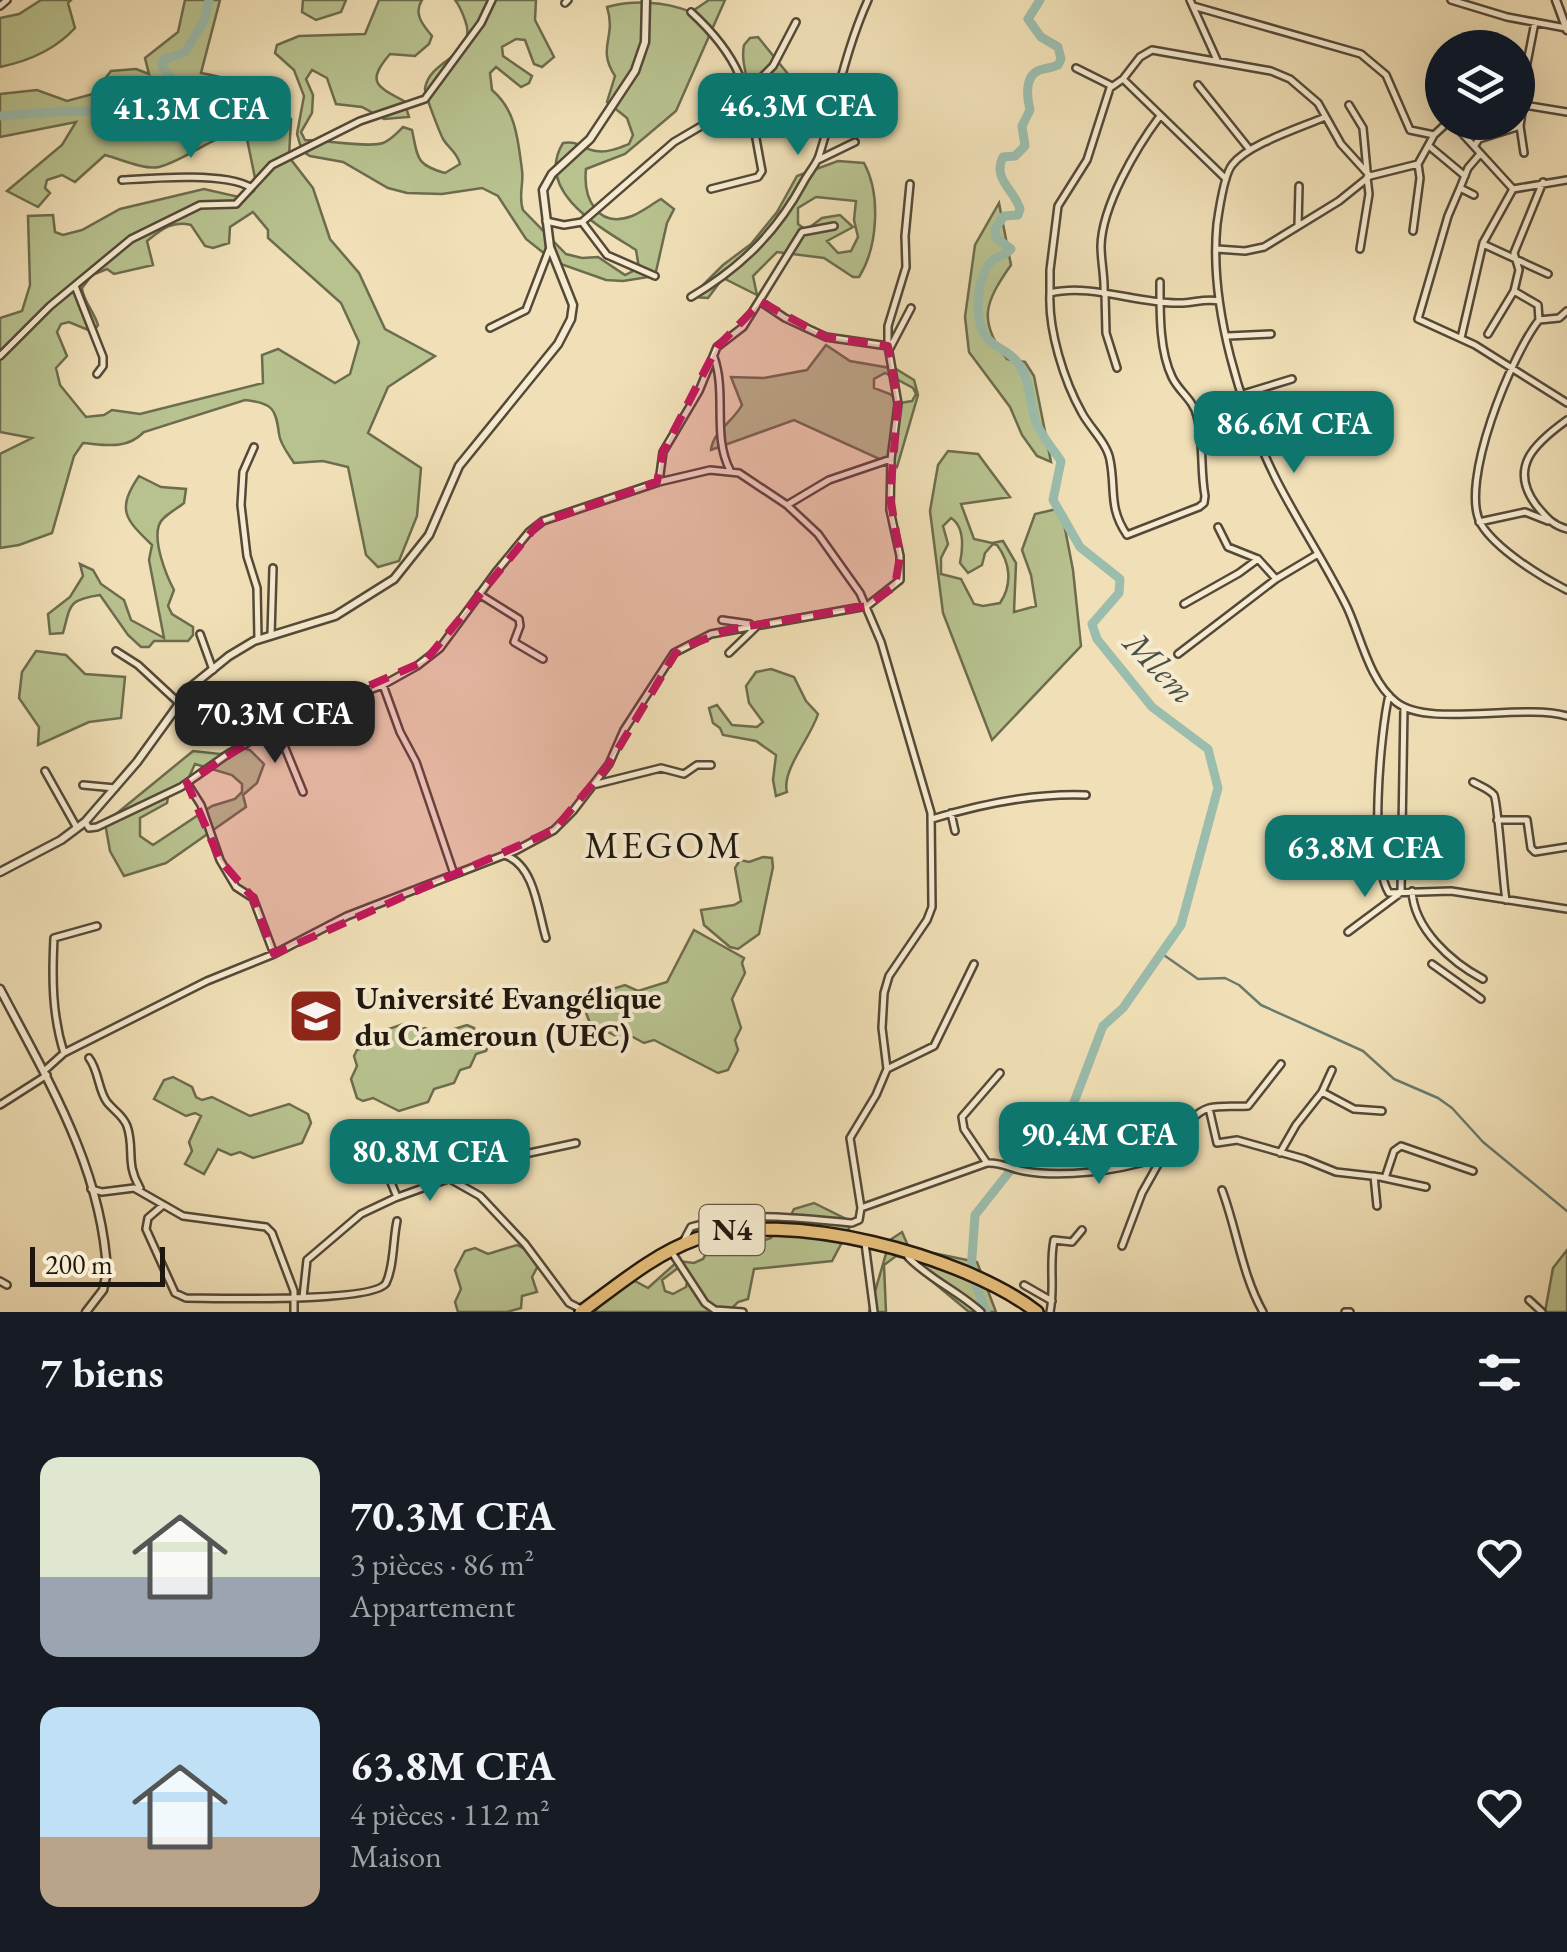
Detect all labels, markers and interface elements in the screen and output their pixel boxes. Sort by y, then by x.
map controls [1425,30,1535,140]
button: layers [1425,30,1535,140]
pin: 46.3M CFA [684,73,912,158]
pin: 41.3M CFA [77,76,305,161]
text: 46.3M CFA [720,84,876,126]
text: 41.3M CFA [113,87,269,129]
pin: 86.6M CFA [1180,391,1408,476]
text: 86.6M CFA [1216,402,1372,444]
water label: Mlem [1114,619,1206,713]
pin: 70.3M CFA [161,681,389,766]
text: 70.3M CFA [197,692,353,734]
pin: 63.8M CFA [1251,815,1479,900]
district label: MEGOM [584,820,744,869]
text: 63.8M CFA [1287,826,1443,868]
place label: Université Evangélique du Cameroun (UEC) [355,977,661,1056]
school or university icon: Université Evangélique du Cameroun (UEC) [286,986,346,1046]
pin: 90.4M CFA [985,1102,1213,1187]
text: 90.4M CFA [1021,1113,1177,1155]
pin: 80.8M CFA [316,1119,544,1204]
text: 80.8M CFA [352,1130,508,1172]
road number: N4 [700,1205,764,1255]
scale bar [30,1242,165,1286]
text: 200 m [45,1246,113,1282]
text: 7 biens [40,1345,164,1400]
icon: filters [1472,1345,1527,1400]
text: 70.3M CFA [350,1488,555,1543]
icon: home [120,1497,240,1617]
icon: heart [1472,1530,1527,1585]
text: 3 pièces · 86 m² [350,1543,534,1585]
text: Appartement [350,1585,515,1627]
text: 63.8M CFA [350,1738,555,1793]
icon: home [120,1747,240,1867]
icon: heart [1472,1780,1527,1835]
text: 4 pièces · 112 m² [350,1793,550,1835]
text: Maison [350,1835,442,1877]

